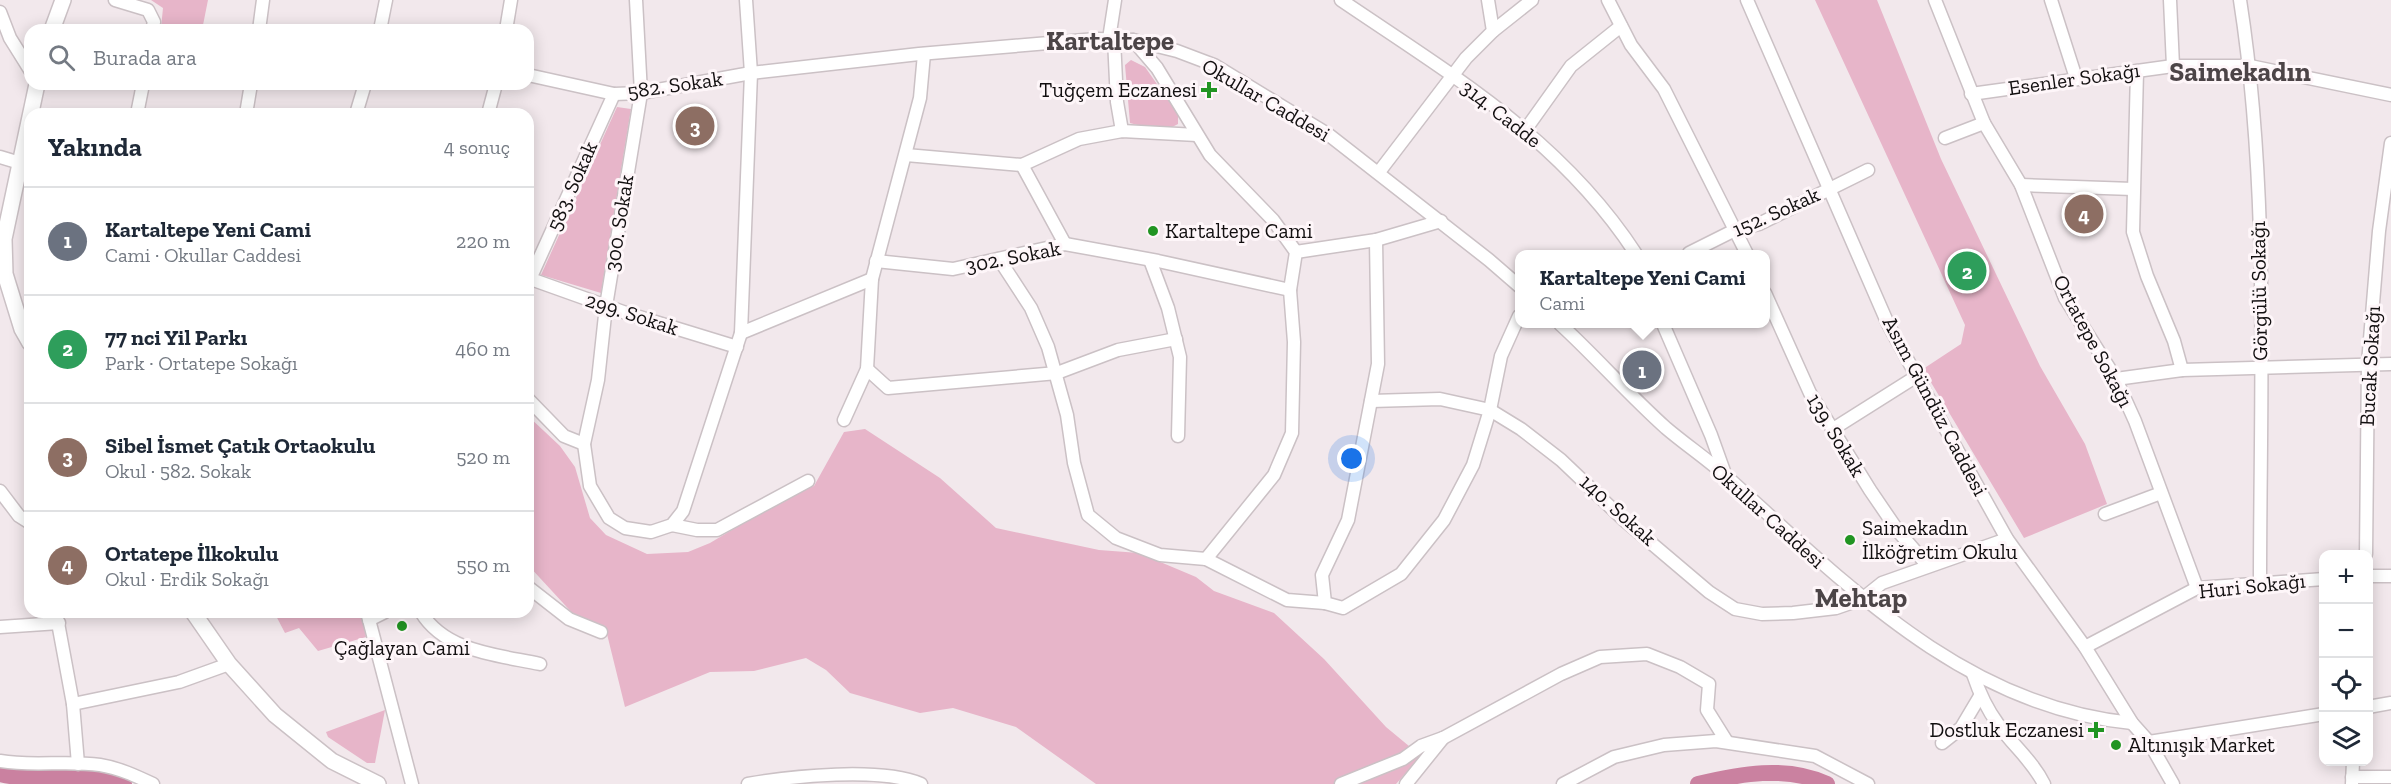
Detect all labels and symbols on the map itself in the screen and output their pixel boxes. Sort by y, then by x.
district label: Kartaltepe [1046,25,1174,57]
street label: Okullar Caddesi [1198,53,1335,146]
district label: Saimekadın [2169,56,2311,88]
street label: Esenler Sokağı [2007,57,2141,100]
street label: 582. Sokak [626,65,724,104]
street label: 314. Cadde [1456,74,1547,153]
place label: Tuğçem Eczanesi [1039,77,1197,102]
marker: Tuğçem Eczanesi [1202,83,1216,97]
pin: 3 [676,104,714,148]
street label: 583. Sokak [541,137,602,234]
street label: 300. Sokak [599,173,638,273]
street label: 152. Sokak [1728,181,1823,242]
pin: 4 [2064,192,2104,236]
place label: Kartaltepe Cami [1165,218,1313,243]
street label: Görgülü Sokağı [2245,221,2272,361]
marker: Kartaltepe Cami [1146,224,1160,238]
street label: 302. Sokak [963,235,1063,278]
pin: 2 [1948,248,1986,294]
street label: Ortatepe Sokağı [2048,270,2139,411]
street label: 299. Sokak [583,287,682,340]
street label: Bucak Sokağı [2354,305,2385,427]
street label: Asım Gündüz Caddesi [1878,312,1993,500]
pin: 1 [1622,348,1662,392]
street label: 139. Sokak [1802,389,1871,481]
your location [1337,444,1366,473]
street label: Okullar Caddesi [1706,458,1830,573]
street label: 140. Sokak [1575,469,1662,551]
place label: Saimekadın İlköğretim Okulu [1862,515,2018,564]
marker: Saimekadın İlköğretim Okulu [1843,533,1857,547]
street label: Huri Sokağı [2197,567,2307,604]
district label: Mehtap [1815,582,1907,614]
marker: Çağlayan Cami [395,619,409,633]
place label: Çağlayan Cami [334,635,470,660]
place label: Dostluk Eczanesi [1929,717,2084,742]
marker: Dostluk Eczanesi [2089,723,2103,737]
place label: Altınışık Market [2128,732,2275,757]
marker: Altınışık Market [2109,738,2123,752]

